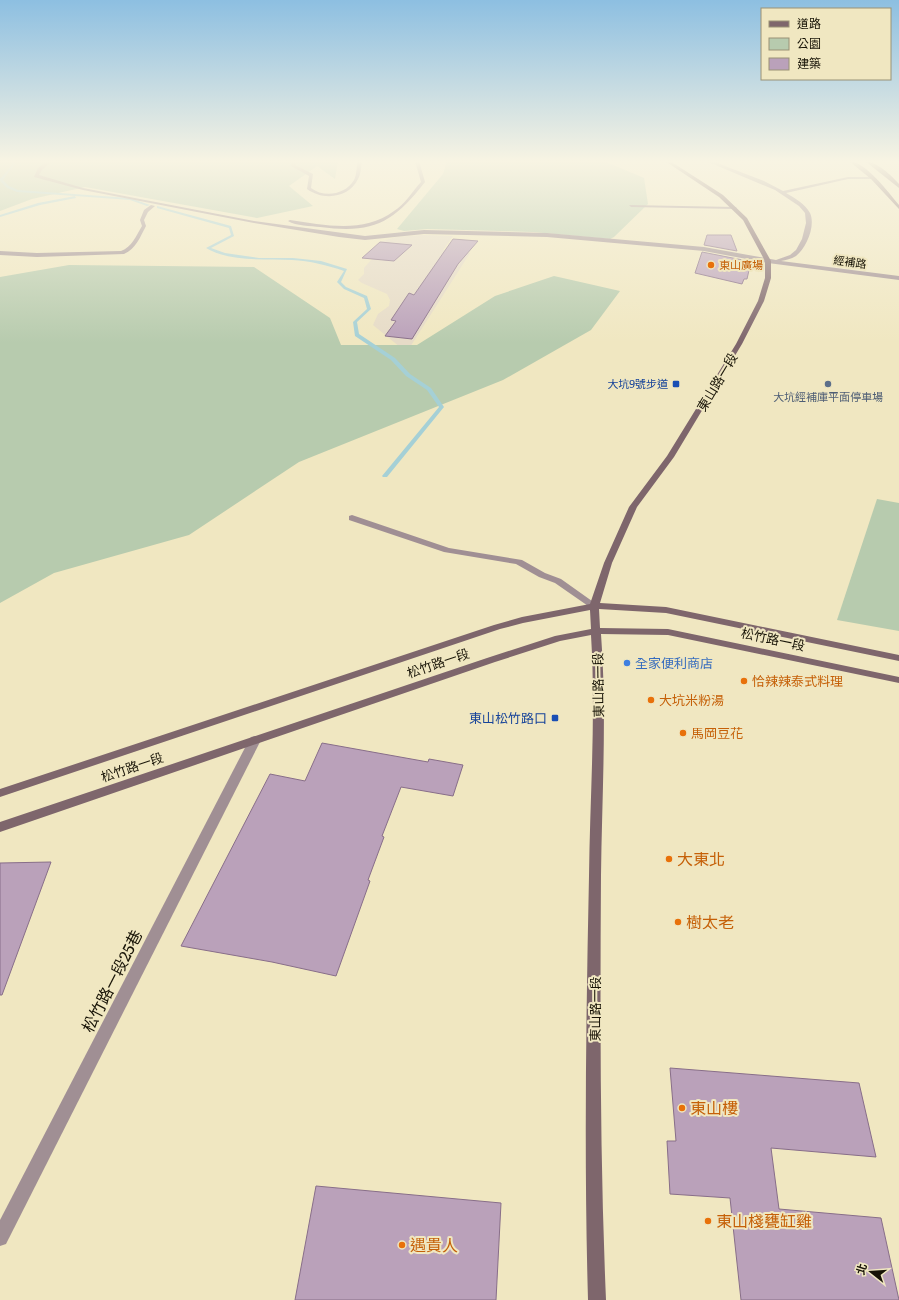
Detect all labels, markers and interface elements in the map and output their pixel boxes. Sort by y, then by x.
legend [761,8,891,80]
text: 道路 [797,14,821,32]
text: 公園 [797,34,821,52]
text: 建築 [797,54,821,72]
street label: 經補路 [833,251,868,271]
place label: 東山廣場 [719,256,763,272]
marker: 東山廣場 [706,260,716,270]
street label: 東山路一段 [692,349,741,414]
place label: 大坑9號步道 [607,375,668,391]
marker: 大坑9號步道 [671,379,681,389]
marker: 大坑經補庫平面停車場 [823,379,833,389]
place label: 大坑經補庫平面停車場 [773,388,883,404]
street label: 松竹路一段 [739,622,807,655]
street label: 松竹路一段 [404,643,472,682]
street label: 東山路一段 [587,652,608,718]
place label: 全家便利商店 [635,653,713,672]
marker: 全家便利商店 [622,658,632,668]
place label: 恰辣辣泰式料理 [752,671,843,690]
marker: 恰辣辣泰式料理 [739,676,749,686]
place label: 大坑米粉湯 [659,690,724,709]
marker: 大坑米粉湯 [646,695,656,705]
place label: 東山松竹路口 [469,708,547,727]
marker: 東山松竹路口 [550,713,560,723]
place label: 馬岡豆花 [691,723,743,742]
marker: 馬岡豆花 [678,728,688,738]
street label: 松竹路一段 [98,747,166,786]
place label: 大東北 [677,846,725,870]
marker: 大東北 [664,854,674,864]
place label: 樹太老 [686,909,734,933]
marker: 樹太老 [673,917,683,927]
street label: 松竹路一段25巷 [75,925,147,1036]
street label: 東山路一段 [585,976,604,1042]
place label: 東山樓 [690,1095,738,1119]
marker: 東山樓 [677,1103,687,1113]
place label: 東山棧甕缸雞 [716,1208,812,1232]
marker: 東山棧甕缸雞 [703,1216,713,1226]
place label: 遇貴人 [410,1232,458,1256]
marker: 遇貴人 [397,1240,407,1250]
north arrow [851,1252,891,1292]
text: 北 [851,1261,870,1276]

